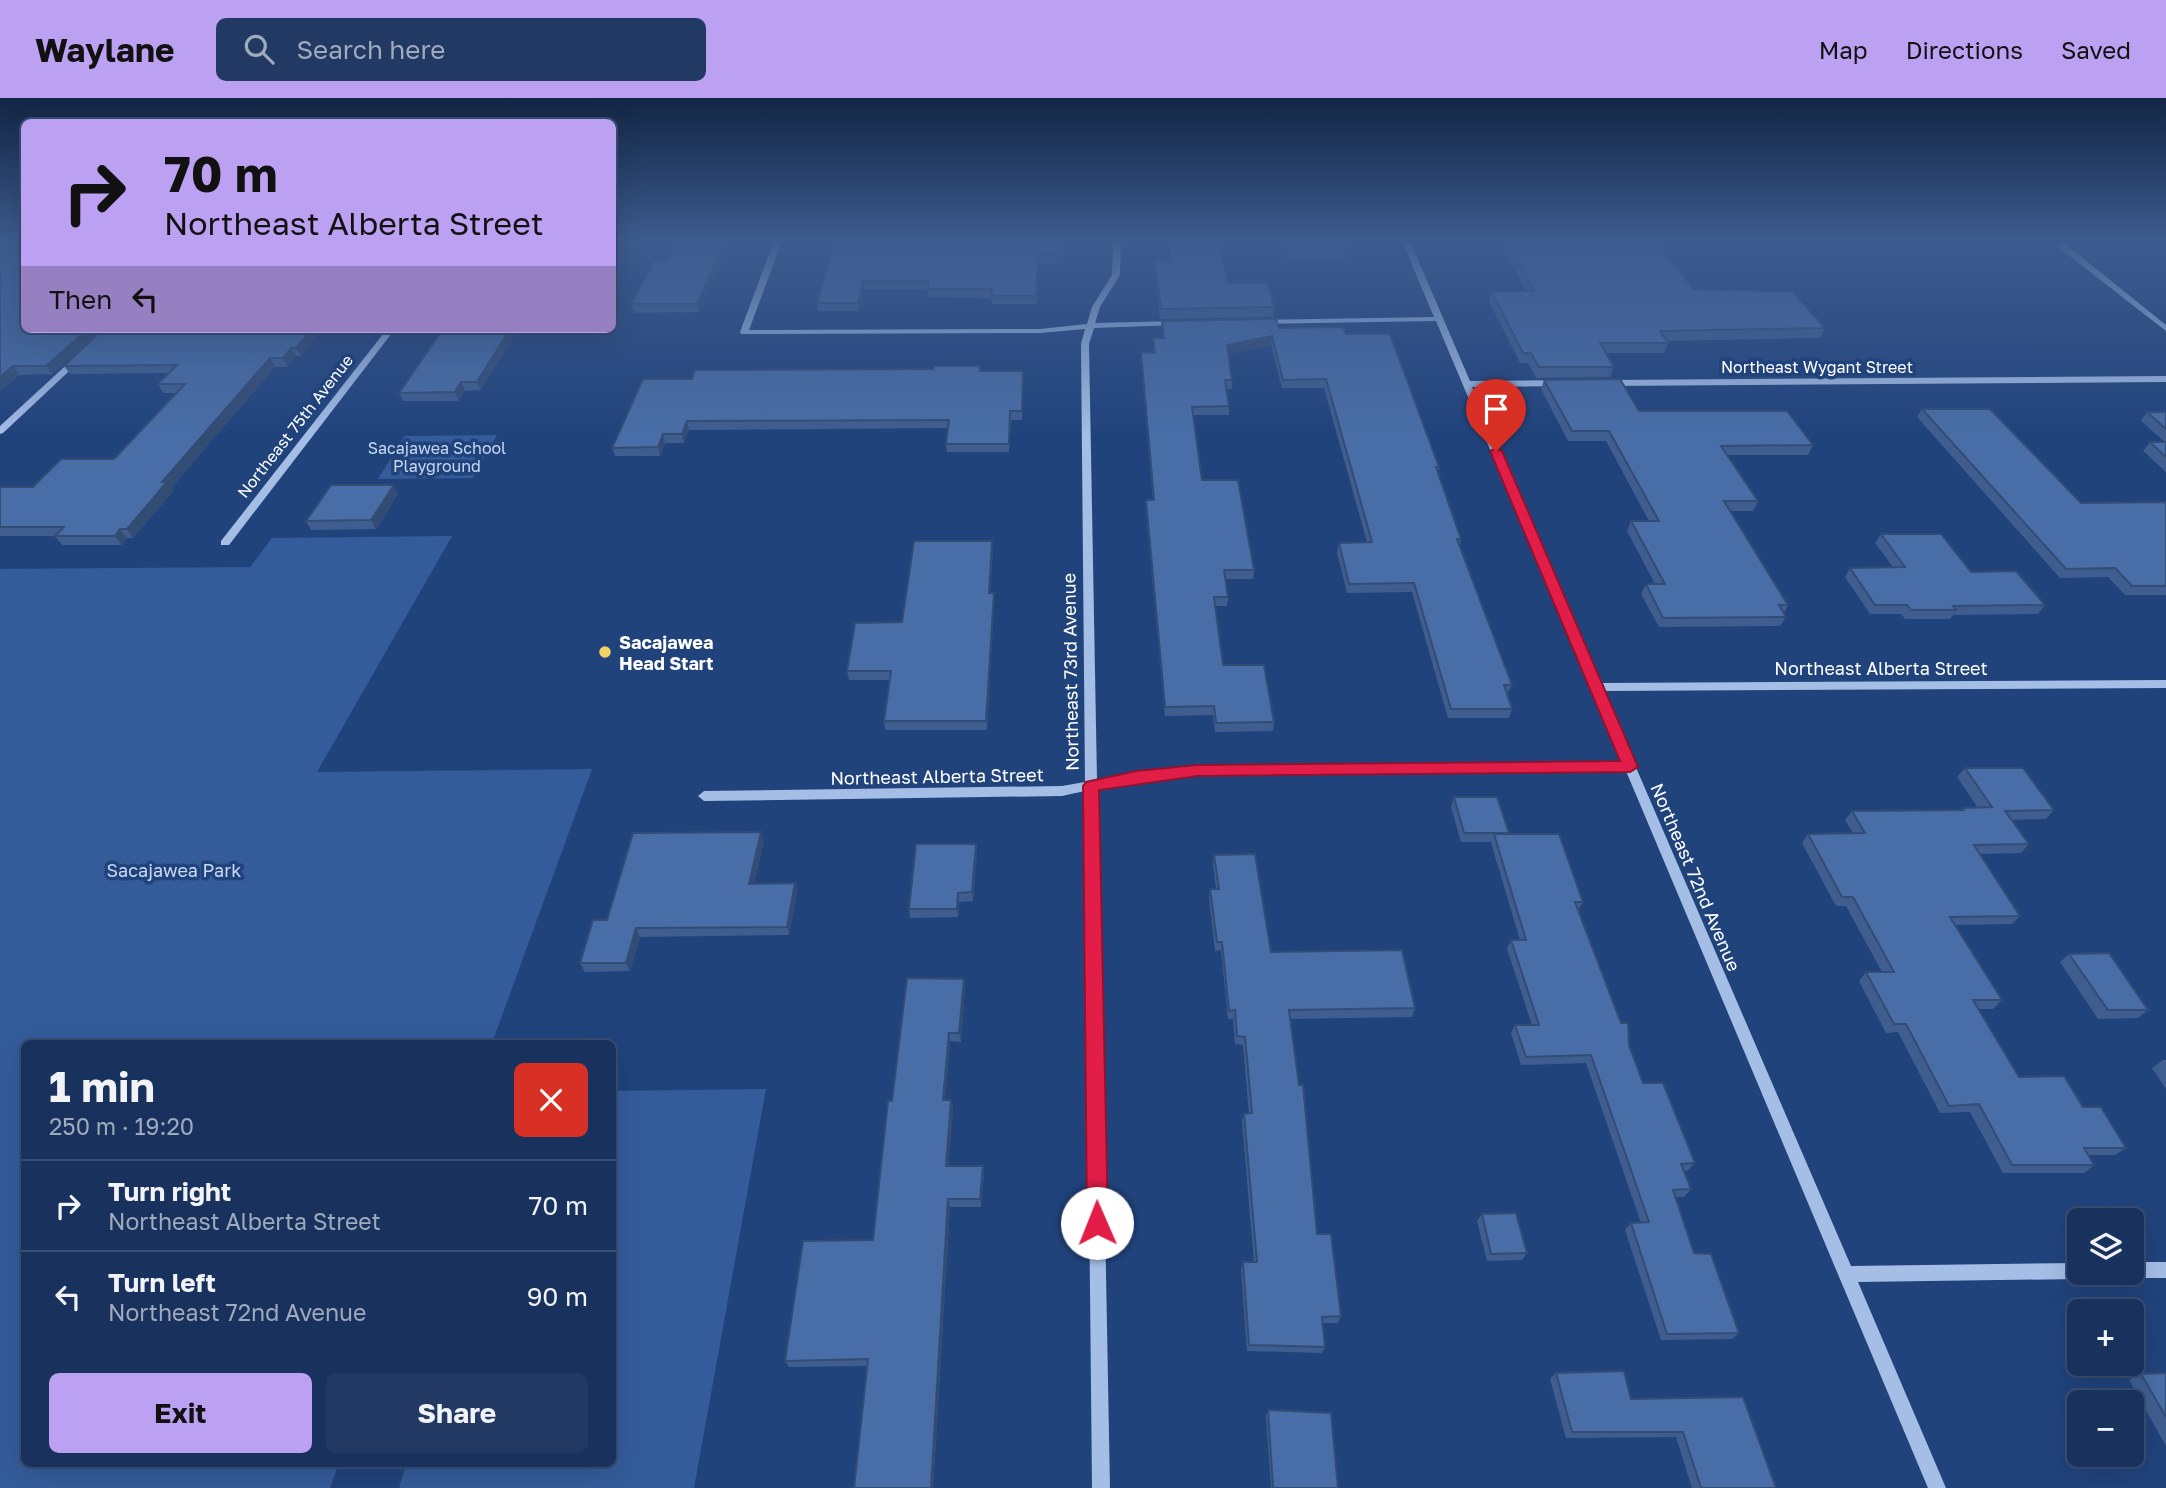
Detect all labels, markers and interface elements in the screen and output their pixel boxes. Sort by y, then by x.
search box [216,18,706,81]
text: Waylane [35,30,174,69]
icon: search [240,30,278,68]
text: Search here [296,34,445,65]
text: Map [1819,35,1868,64]
text: Directions [1906,35,2023,64]
text: Saved [2061,35,2131,64]
text: 70 m [164,144,278,203]
icon: right [49,147,140,238]
text: Northeast Alberta Street [164,204,544,242]
icon: left [126,280,164,318]
text: Then [49,284,112,315]
street label: Northeast 75th Avenue [233,350,357,502]
street label: Northeast Wygant Street [1721,357,1913,377]
pin [1466,379,1526,451]
icon: arrive [1477,390,1515,428]
park label: Sacajawea School Playground [368,438,506,476]
street label: Northeast 73rd Avenue [1057,573,1083,771]
place label: Sacajawea Head Start [619,631,713,674]
marker: Sacajawea Head Start [597,644,613,660]
street label: Northeast Alberta Street [1774,657,1988,679]
street label: Northeast Alberta Street [830,763,1044,789]
street label: Northeast 72nd Avenue [1646,780,1746,974]
park label: Sacajawea Park [107,859,241,881]
text: 1 min [49,1061,155,1111]
button: close [514,1063,588,1137]
text: 250 m · 19:20 [49,1112,194,1140]
text: Turn right [108,1176,231,1207]
position arrow [1060,1186,1134,1260]
icon: right [49,1187,87,1225]
text: 70 m [529,1190,588,1221]
text: Northeast Alberta Street [108,1207,381,1235]
map controls [2067,1208,2144,1467]
button: layers [2067,1208,2144,1285]
text: Turn left [108,1267,216,1298]
icon: left [49,1278,87,1316]
text: 90 m [527,1281,588,1312]
text: Northeast 72nd Avenue [108,1298,366,1326]
button: + [2067,1299,2144,1376]
button: Exit [49,1373,312,1453]
button: Share [326,1373,588,1453]
button: − [2067,1390,2144,1467]

